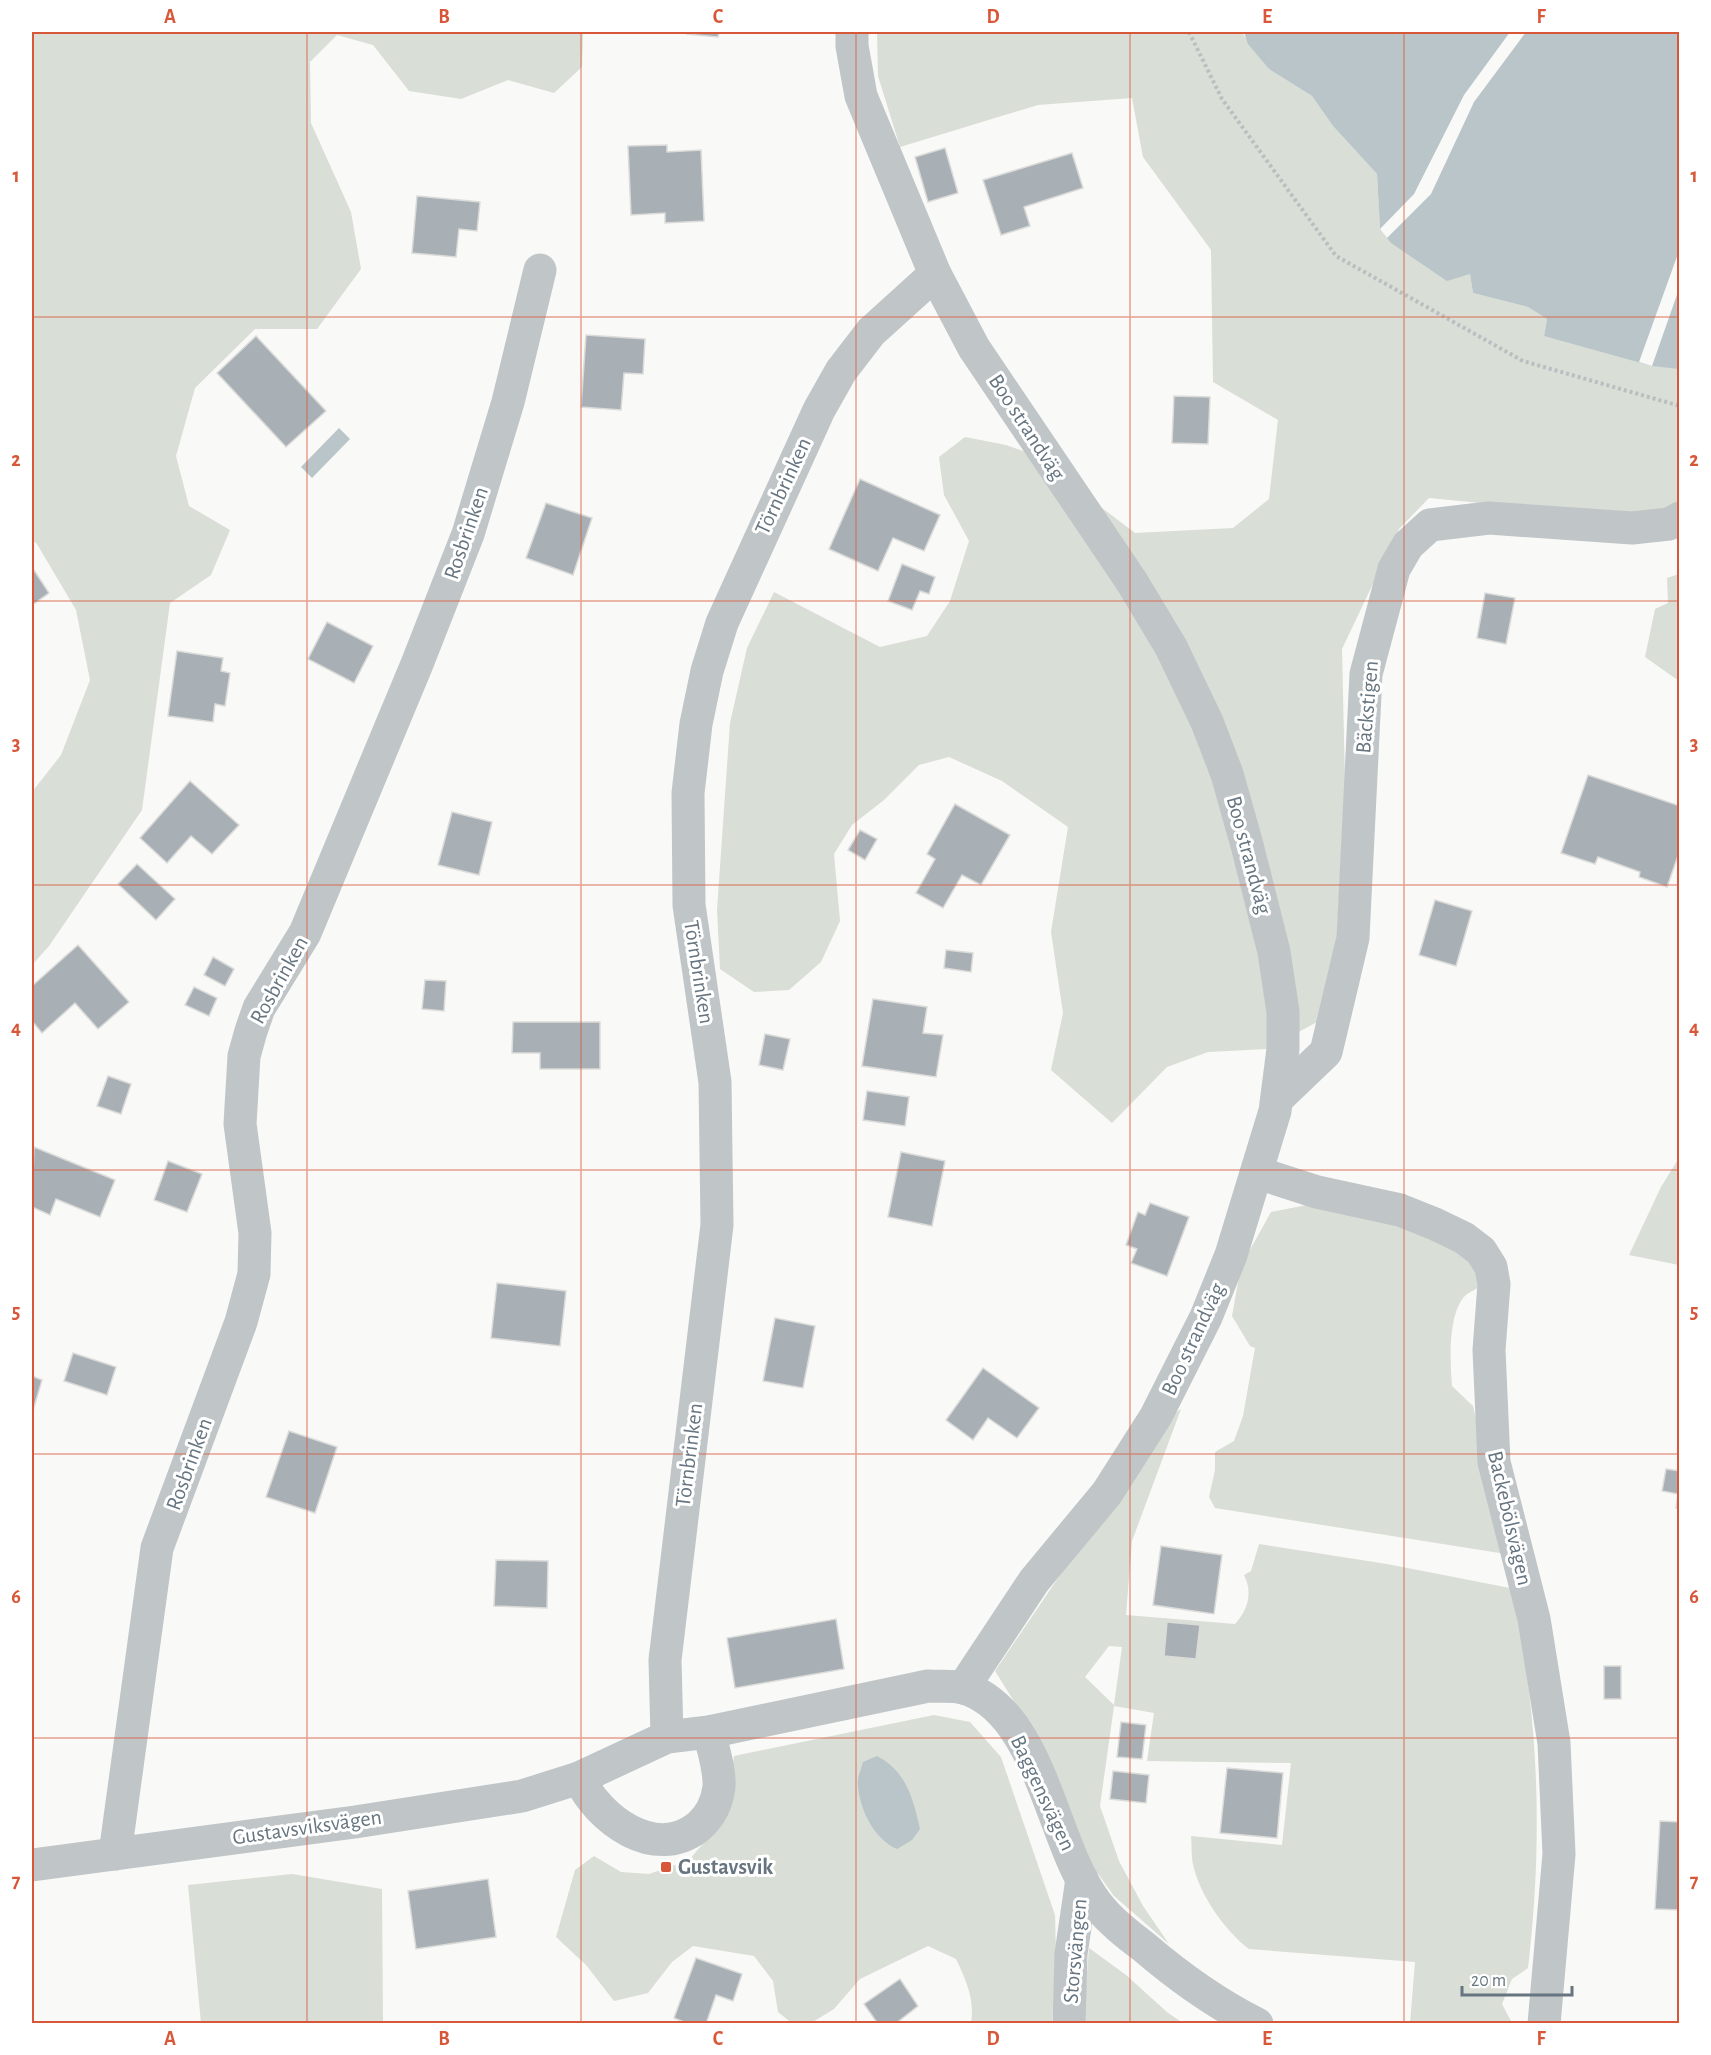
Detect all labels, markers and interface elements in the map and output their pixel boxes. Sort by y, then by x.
text: A [164,7,176,27]
text: B [438,7,450,27]
text: C [713,7,724,27]
text: D [986,7,1000,27]
text: E [1262,7,1272,27]
text: F [1536,7,1546,27]
text: 1 [12,166,20,186]
text: 1 [1690,166,1698,186]
street label: Boo strandväg [985,370,1069,484]
street label: Törnbrinken [751,434,815,538]
text: 2 [11,450,21,470]
text: 2 [1689,450,1699,470]
street label: Rosbrinken [440,484,492,582]
street label: Bäckstigen [1352,660,1382,754]
text: 3 [12,734,20,754]
text: 3 [1690,734,1698,754]
street label: Boo strandväg [1223,794,1275,917]
street label: Törnbrinken [680,919,718,1025]
street label: Rosbrinken [246,933,312,1027]
text: 4 [11,1018,21,1038]
text: 4 [1689,1018,1699,1038]
street label: Boo strandväg [1157,1279,1229,1399]
text: 5 [12,1302,20,1322]
text: 5 [1690,1302,1698,1322]
street label: Törnbrinken [672,1402,706,1508]
street label: Rosbrinken [162,1415,216,1513]
street label: Backebölsvägen [1484,1449,1536,1587]
text: 6 [11,1587,21,1607]
text: 6 [1689,1587,1699,1607]
street label: Baggensvägen [1007,1732,1079,1854]
street label: Gustavsviksvägen [231,1806,383,1848]
place label: Gustavsvik [678,1856,773,1878]
marker: Gustavsvik [659,1860,673,1874]
text: 7 [12,1871,21,1891]
text: 7 [1690,1871,1699,1891]
street label: Storsvängen [1059,1898,1091,2004]
scale bar [1462,1959,1572,1997]
text: 20 m [1471,1972,1506,1990]
text: A [164,2029,176,2049]
text: B [438,2029,450,2049]
text: C [713,2029,724,2049]
text: D [986,2029,1000,2049]
text: E [1262,2029,1272,2049]
text: F [1536,2029,1546,2049]

